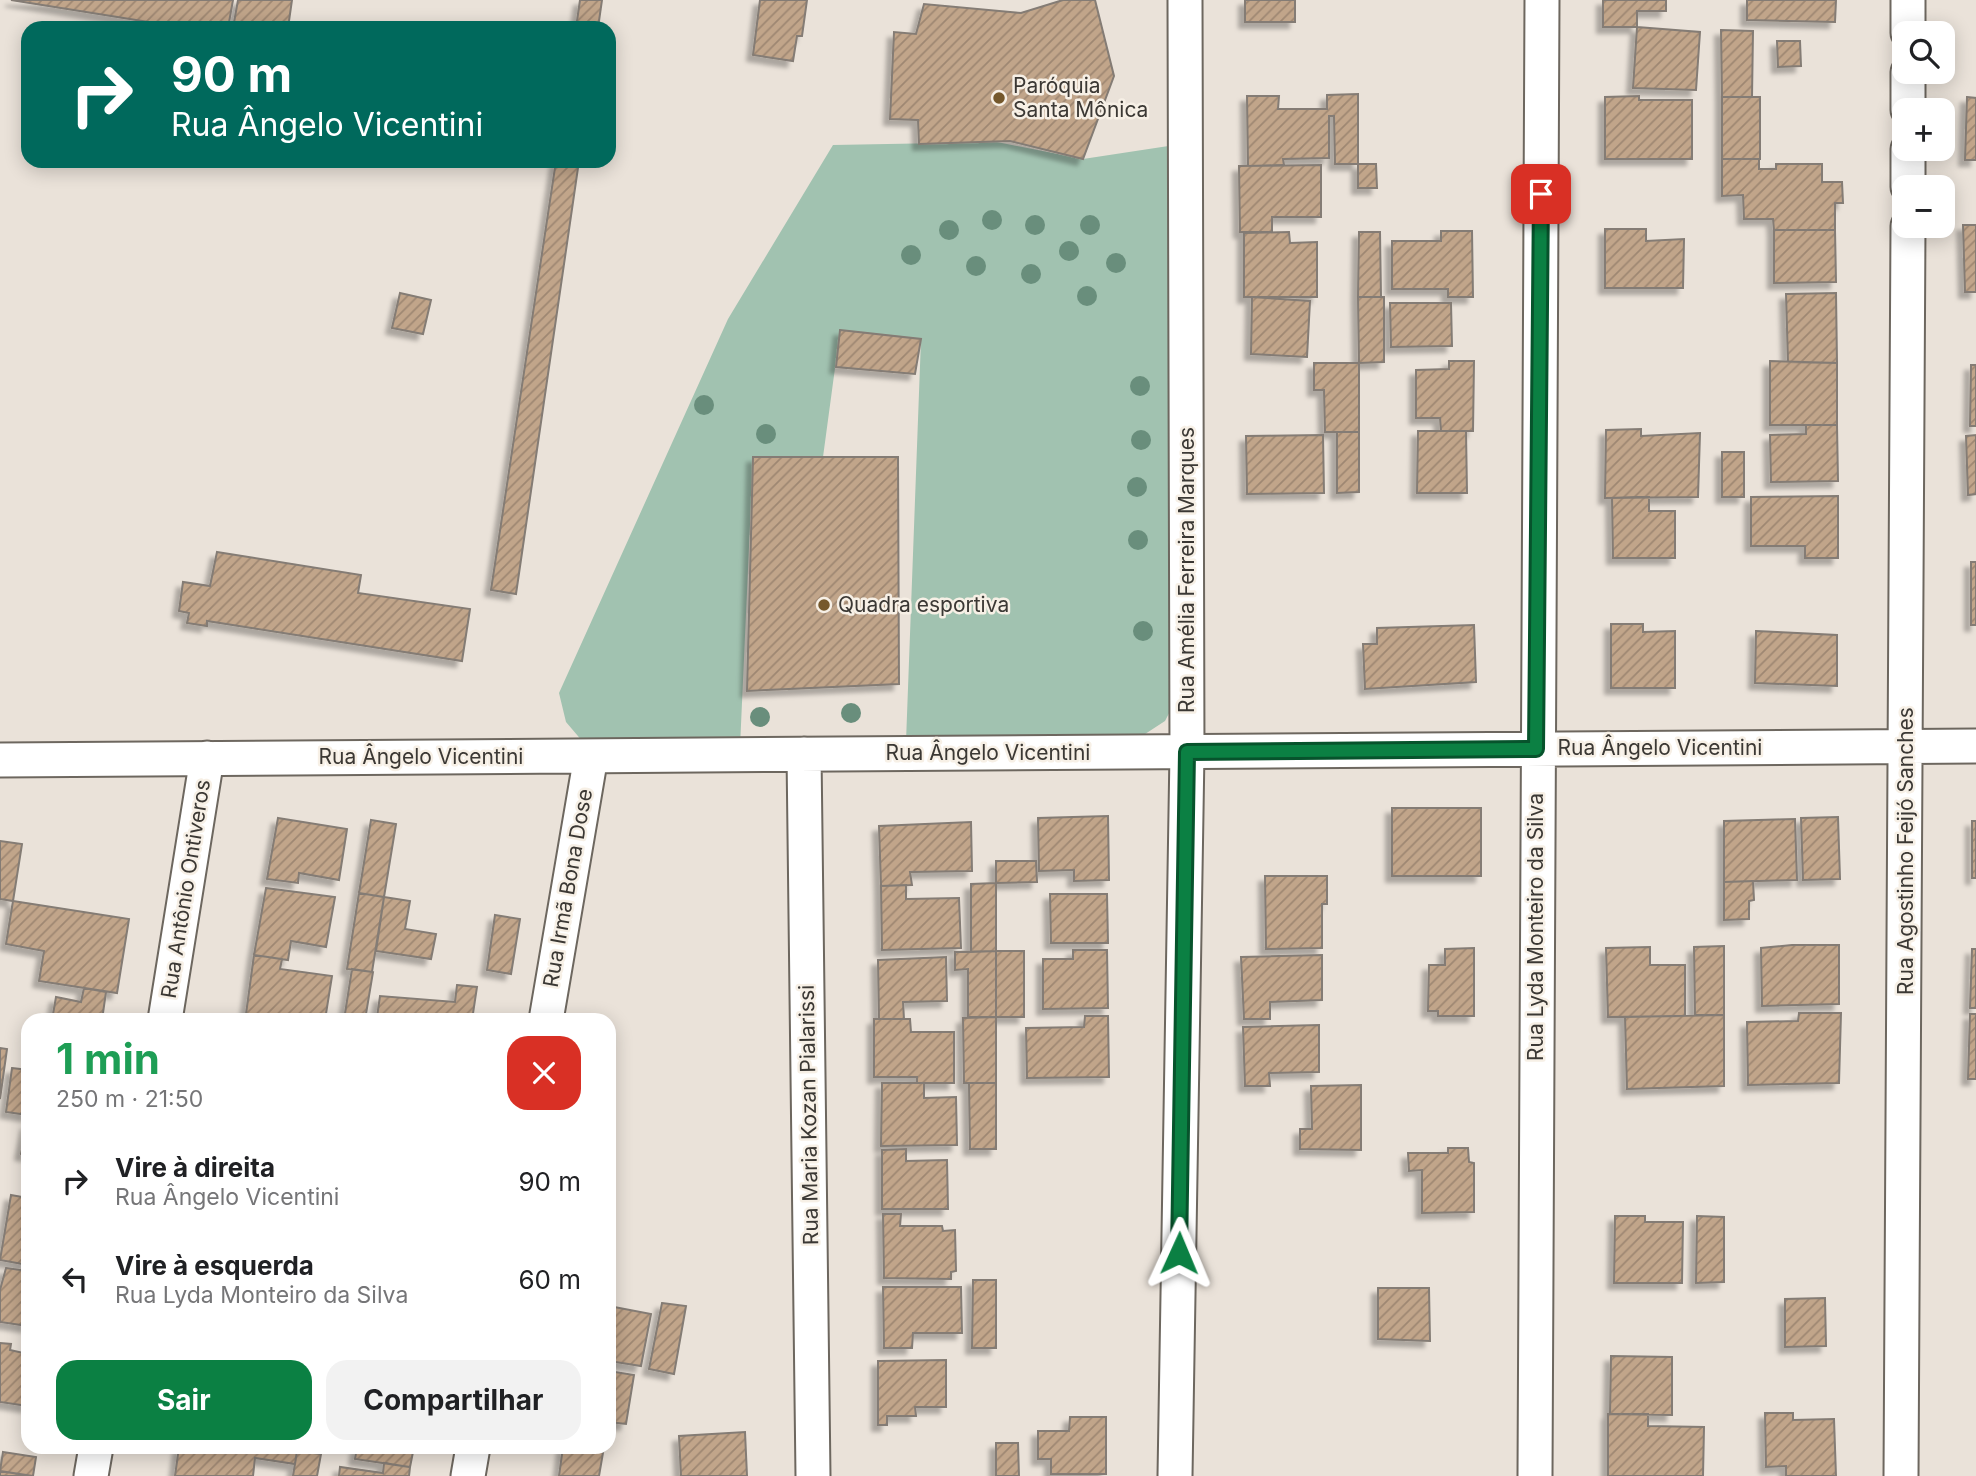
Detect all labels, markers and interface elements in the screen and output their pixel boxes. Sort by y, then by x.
map controls [1892,21,1955,238]
button: search [1892,21,1955,84]
text: 90 m [171,45,292,104]
icon: right [56,49,147,140]
place label: Paróquia Santa Mônica [1013,73,1148,122]
marker: Paróquia Santa Mônica [991,90,1007,106]
button: + [1892,98,1955,161]
text: Rua Ângelo Vicentini [171,105,483,144]
pin [1511,164,1571,224]
icon: arrive [1522,175,1560,213]
button: − [1892,175,1955,238]
street label: Rua Amélia Ferreira Marques [1174,427,1199,713]
place label: Quadra esportiva [838,592,1009,617]
marker: Quadra esportiva [816,597,832,613]
street label: Rua Agostinho Feijó Sanches [1893,707,1918,995]
street label: Rua Ângelo Vicentini [1558,734,1762,760]
street label: Rua Ângelo Vicentini [886,739,1090,765]
street label: Rua Ângelo Vicentini [319,743,523,769]
street label: Rua Antônio Ontiveros [156,778,215,1000]
street label: Rua Irmã Bona Dose [538,787,597,989]
street label: Rua Lyda Monteiro da Silva [1523,793,1548,1061]
street label: Rua Maria Kozan Pialarissi [794,985,823,1245]
text: 1 min [56,1033,160,1084]
button: close [507,1036,581,1110]
text: 250 m · 21:50 [56,1085,203,1113]
text: Vire à direita [115,1152,275,1183]
icon: right [56,1162,94,1200]
text: 90 m [518,1166,581,1197]
text: Rua Ângelo Vicentini [115,1183,339,1211]
position arrow [1142,1216,1216,1290]
text: Vire à esquerda [115,1250,314,1281]
icon: left [56,1260,94,1298]
text: 60 m [518,1264,581,1295]
text: Rua Lyda Monteiro da Silva [115,1281,408,1309]
button: Sair [56,1360,312,1440]
button: Compartilhar [326,1360,581,1440]

